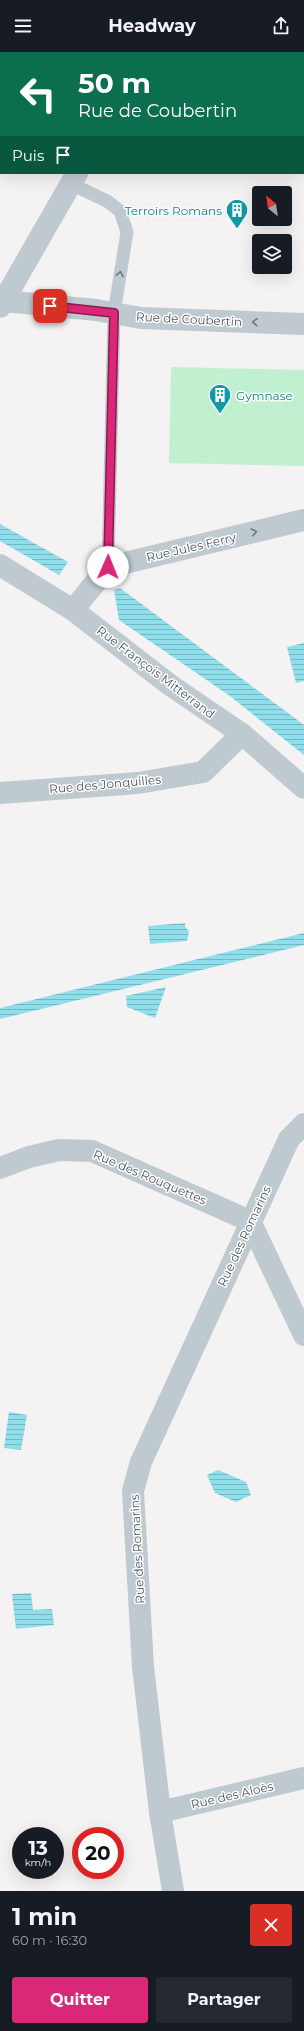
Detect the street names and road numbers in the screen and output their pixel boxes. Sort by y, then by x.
street label: Rue de Coubertin [136,309,242,329]
street label: Rue Jules Ferry [145,529,238,565]
street label: Rue François Mitterrand [94,623,218,721]
street label: Rue des Jonquilles [48,772,162,796]
street label: Rue des Rouquettes [91,1146,209,1208]
street label: Rue des Romarins [214,1183,274,1289]
street label: Rue des Romarins [127,1494,147,1604]
street label: Rue des Aloès [189,1778,275,1812]

